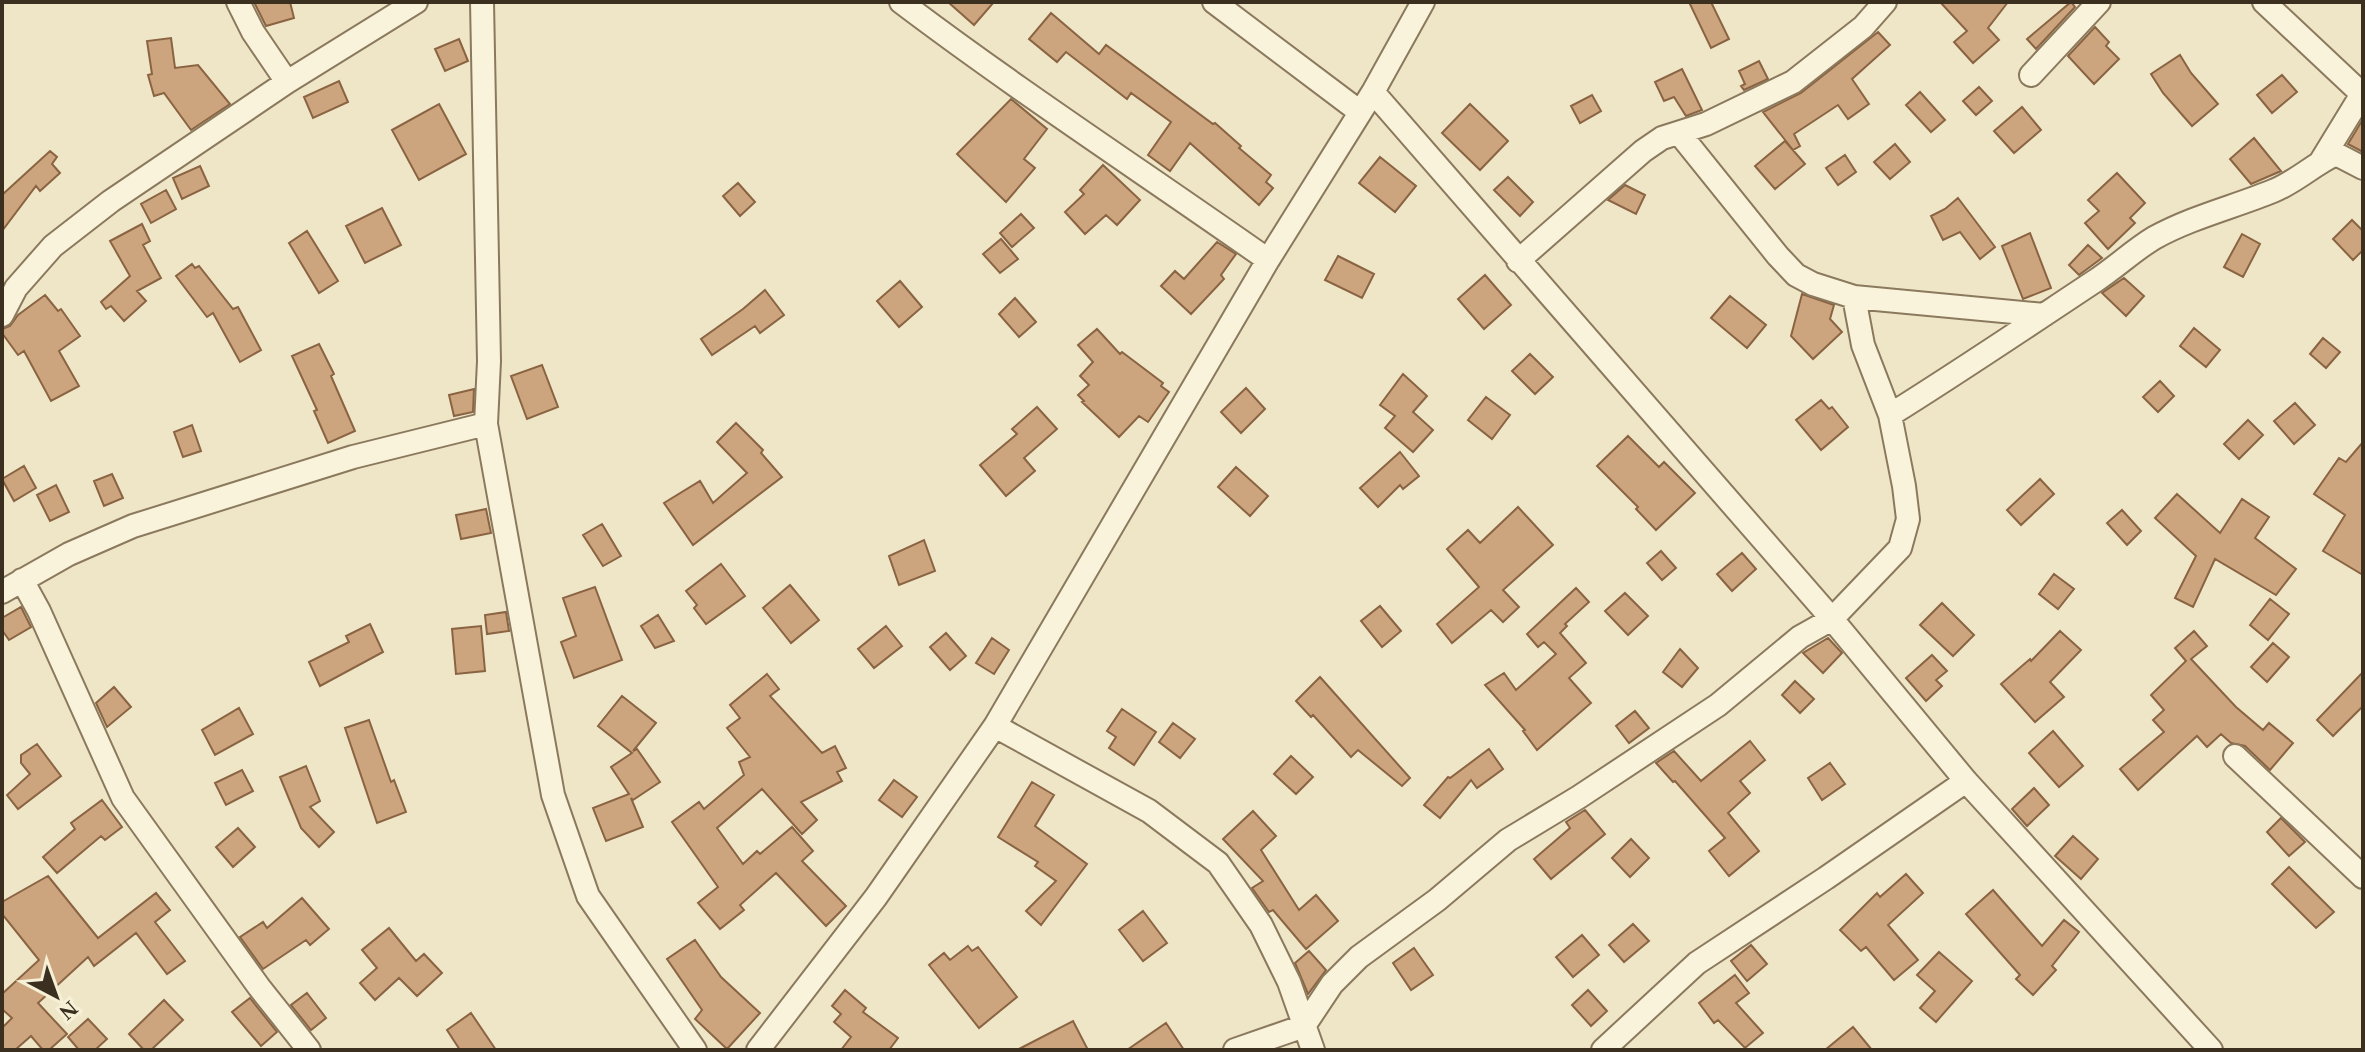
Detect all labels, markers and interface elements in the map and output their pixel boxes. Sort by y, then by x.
north arrow [16,956,96,1036]
text: N [55,996,83,1025]

